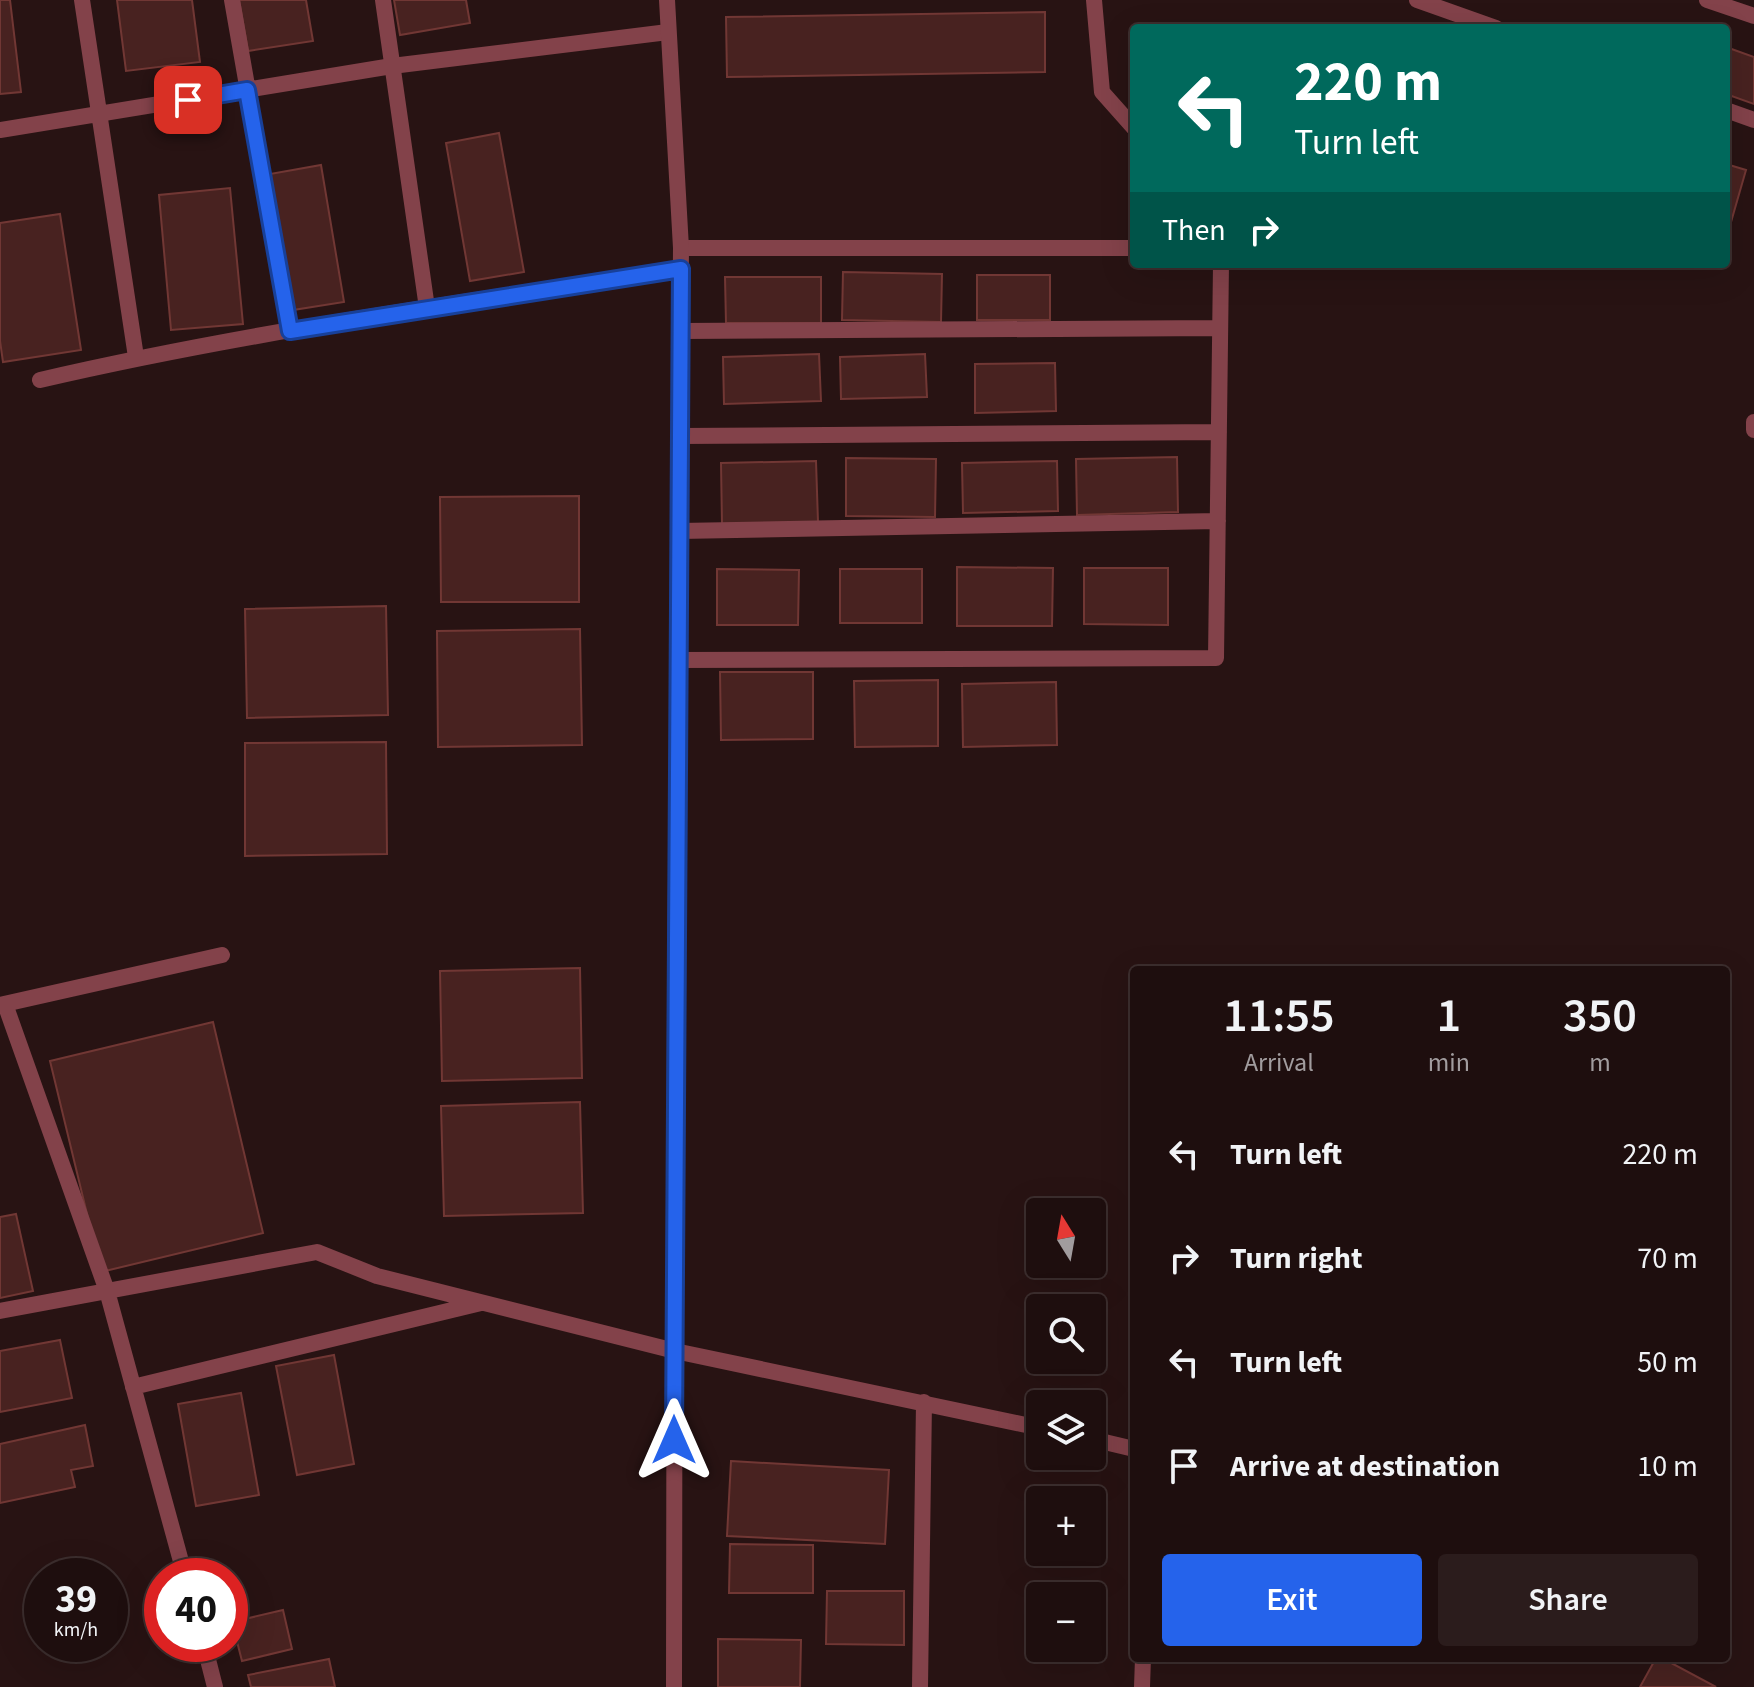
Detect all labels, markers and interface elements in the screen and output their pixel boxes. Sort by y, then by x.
text: 220 m [1294,43,1442,122]
icon: left [1162,56,1266,160]
pin [154,66,222,134]
icon: arrive [166,78,210,122]
text: Turn left [1294,117,1419,168]
icon: right [1242,208,1286,252]
text: Then [1162,209,1226,252]
text: 11:55 [1223,982,1335,1050]
text: 1 [1437,982,1461,1050]
text: 350 [1563,982,1637,1050]
text: Arrival [1244,1044,1314,1081]
text: min [1428,1044,1470,1081]
text: m [1589,1044,1611,1081]
icon: left [1162,1132,1206,1176]
text: Turn left [1230,1133,1342,1176]
text: 220 m [1622,1133,1698,1176]
north arrow [1026,1198,1106,1278]
map controls [1026,1198,1106,1662]
icon: right [1162,1236,1206,1280]
text: Turn right [1230,1237,1362,1280]
text: 70 m [1637,1237,1698,1280]
button: search [1026,1294,1106,1374]
icon: left [1162,1340,1206,1384]
text: Turn left [1230,1341,1342,1384]
text: 50 m [1637,1341,1698,1384]
button: layers [1026,1390,1106,1470]
position arrow [632,1398,716,1482]
icon: arrive [1162,1444,1206,1488]
text: Arrive at destination [1230,1445,1500,1488]
text: 10 m [1637,1445,1698,1488]
button: + [1026,1486,1106,1566]
button: Exit [1162,1554,1422,1646]
button: Share [1438,1554,1698,1646]
speed limit sign: 40 [144,1558,248,1662]
text: 39 [55,1571,97,1628]
button: − [1026,1582,1106,1662]
text: km/h [54,1616,98,1644]

